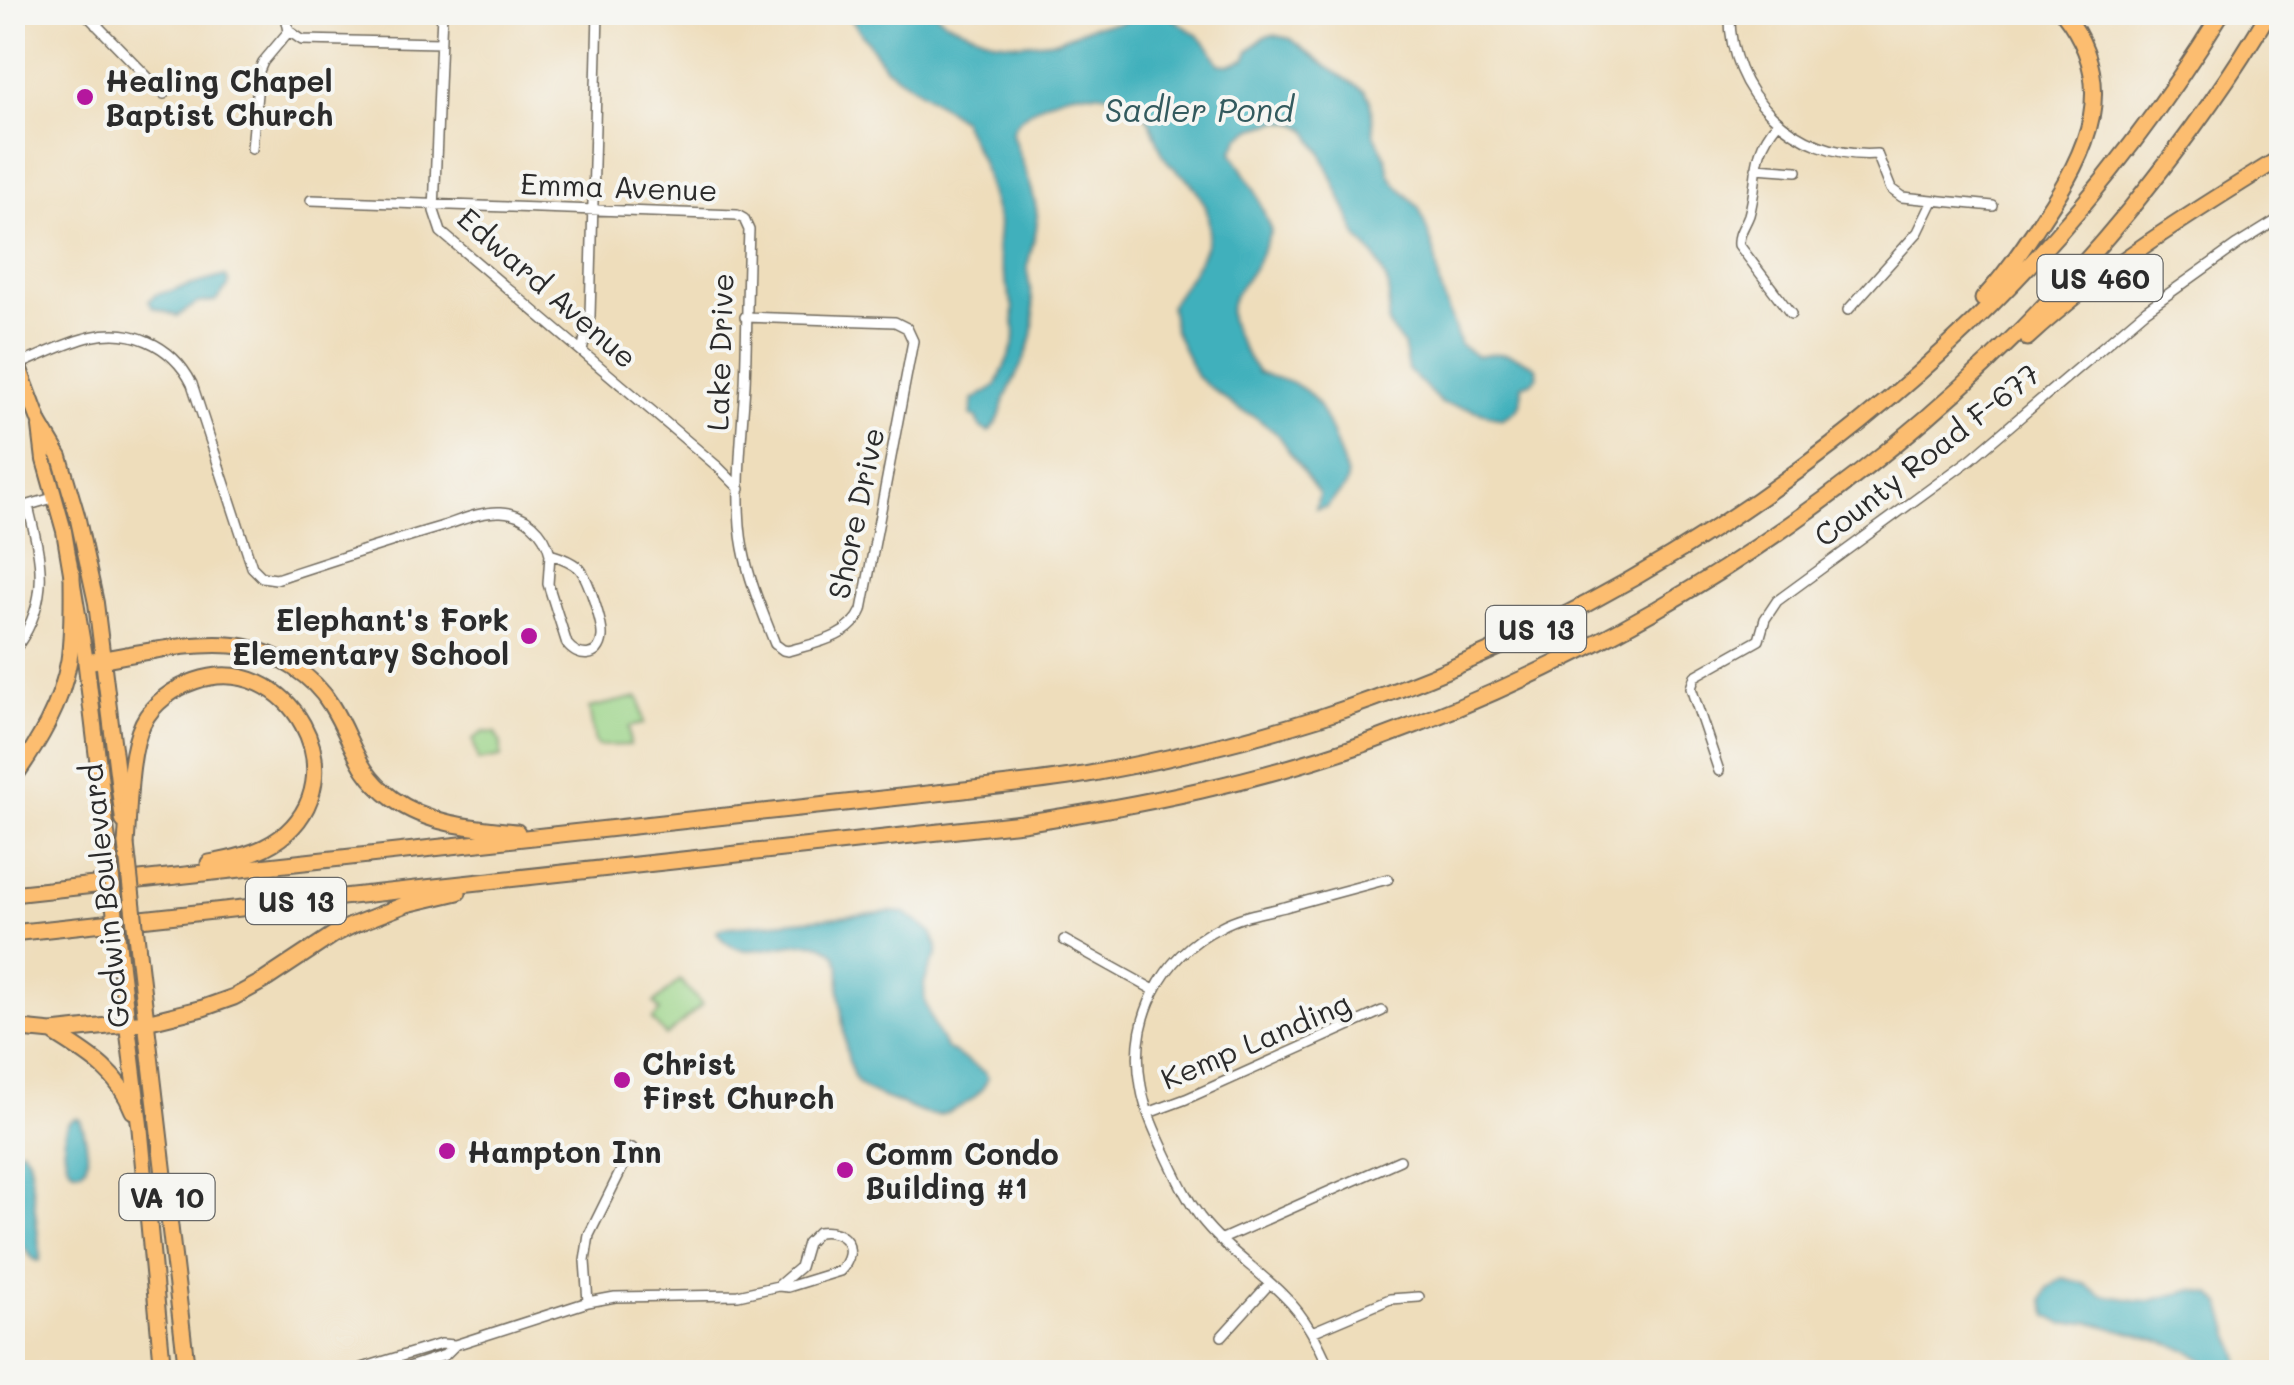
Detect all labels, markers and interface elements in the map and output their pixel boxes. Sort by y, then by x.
place label: Healing Chapel Baptist Church [105,60,333,134]
marker: Healing Chapel Baptist Church [74,86,96,108]
water label: Sadler Pond [1105,88,1295,130]
street label: Emma Avenue [520,163,718,209]
street label: Edward Avenue [450,198,646,376]
road number: US 460 [2038,255,2162,301]
street label: Lake Drive [696,272,742,432]
street label: County Road F-677 [1805,353,2047,555]
street label: Shore Drive [817,424,893,602]
place label: Elephant's Fork Elementary School [232,599,509,673]
road number: US 13 [1486,606,1586,652]
marker: Elephant's Fork Elementary School [518,625,540,647]
street label: Godwin Boulevard [70,762,138,1030]
road number: US 13 [246,878,346,924]
street label: Kemp Landing [1154,982,1356,1098]
place label: Christ First Church [642,1043,834,1117]
marker: Christ First Church [611,1069,633,1091]
place label: Hampton Inn [467,1131,662,1171]
place label: Comm Condo Building #1 [865,1133,1059,1207]
marker: Hampton Inn [436,1140,458,1162]
marker: Comm Condo Building #1 [834,1159,856,1181]
road number: VA 10 [120,1174,214,1220]

